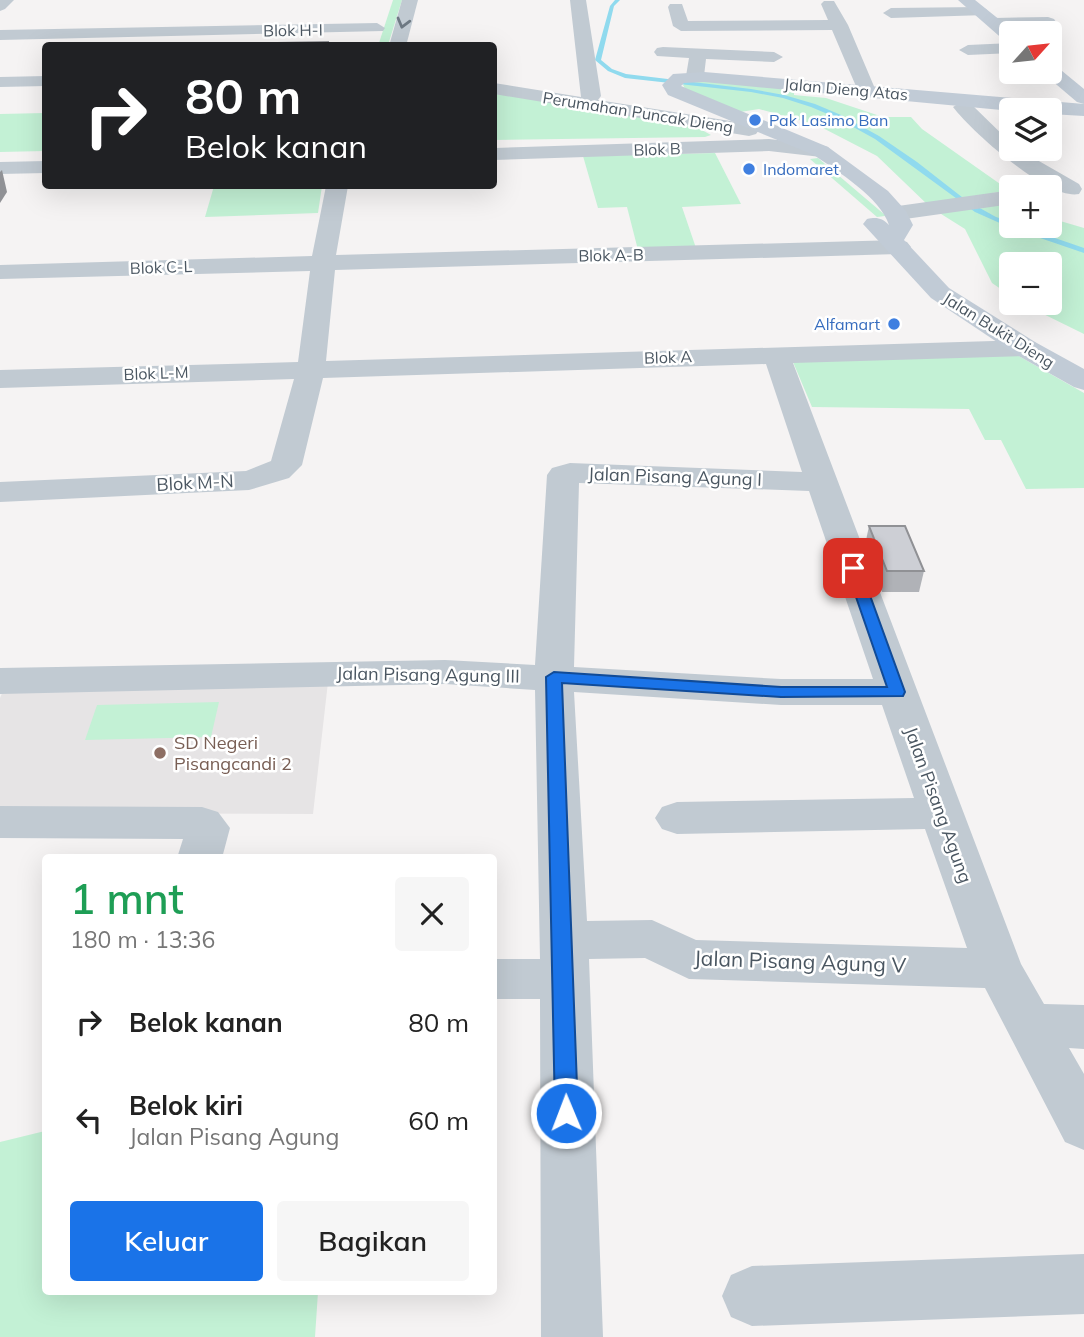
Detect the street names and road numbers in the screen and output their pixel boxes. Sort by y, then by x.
street label: Blok H-I [263,19,323,41]
street label: Jalan Dieng Atas [783,74,909,104]
street label: Perumahan Puncak Dieng [541,87,735,137]
street label: Blok B [633,138,681,160]
street label: Blok A-B [578,244,644,266]
street label: Blok C-L [130,256,193,278]
street label: Jalan Bukit Dieng [940,288,1058,372]
street label: Blok A [644,346,693,368]
street label: Blok L-M [123,362,189,384]
street label: Jalan Pisang Agung I [588,462,762,491]
street label: Blok M-N [156,469,234,496]
street label: Jalan Pisang Agung III [336,661,520,688]
street label: Jalan Pisang Agung [900,724,977,886]
street label: Jalan Pisang Agung V [694,944,907,978]

